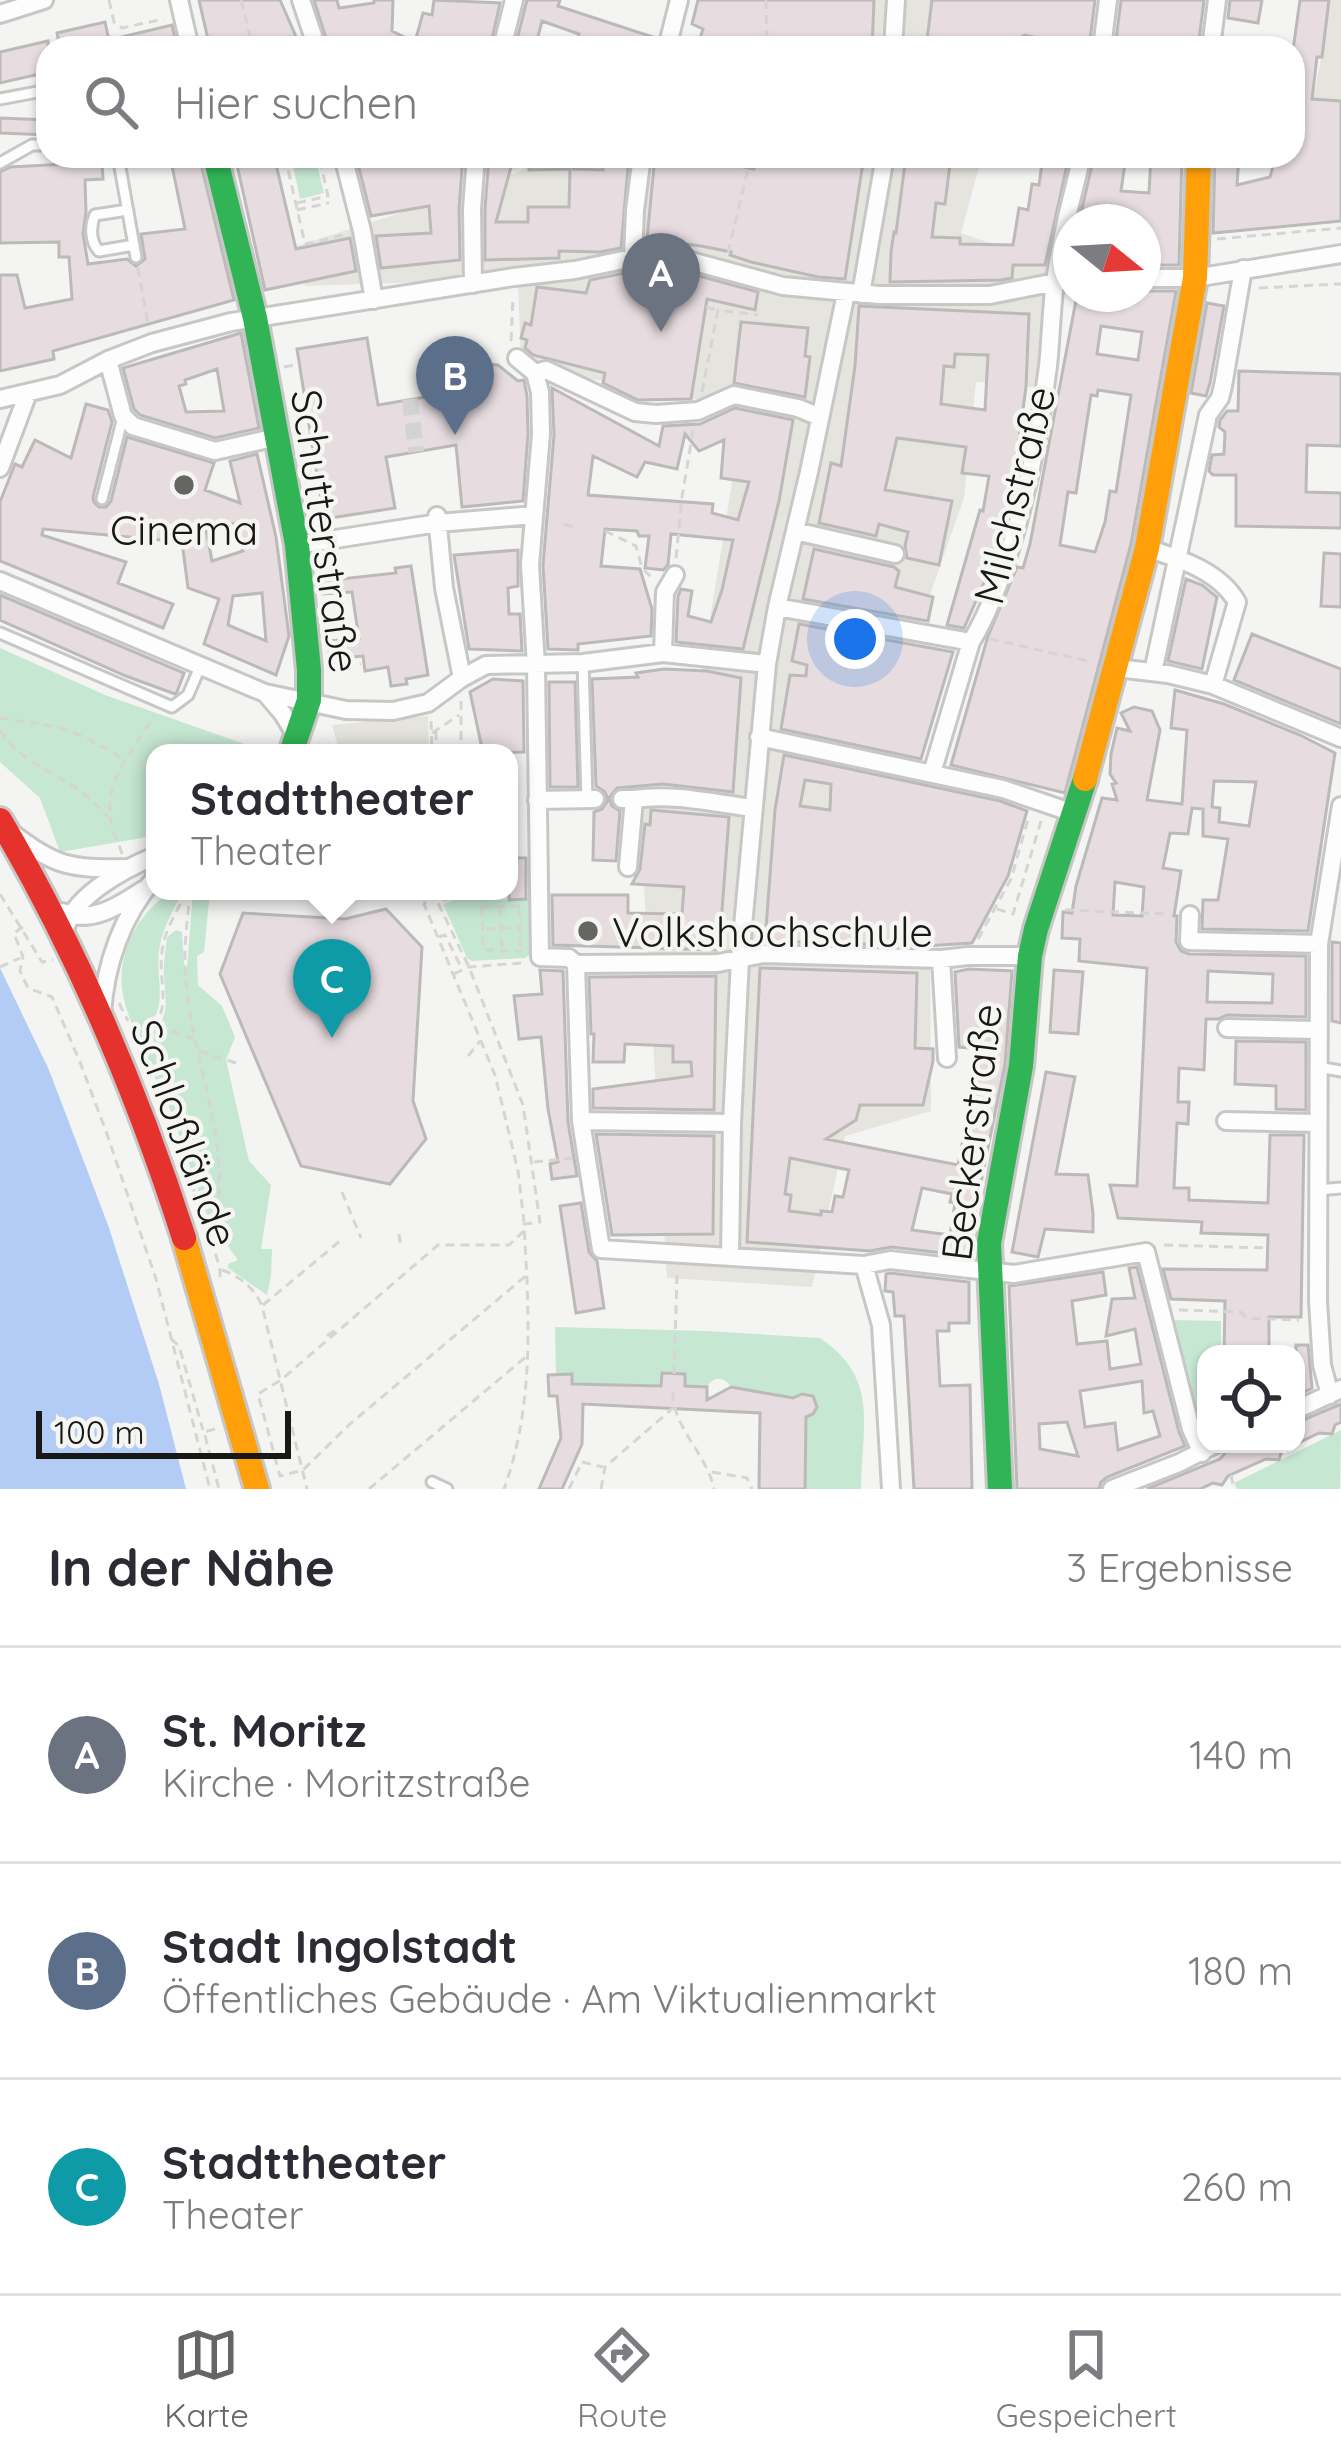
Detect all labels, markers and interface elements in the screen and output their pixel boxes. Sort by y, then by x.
search box [36,36,1305,168]
icon: search [78,69,144,135]
text: Hier suchen [174,74,418,130]
north arrow [1053,204,1161,312]
pin: A [622,233,700,332]
pin: B [416,336,494,435]
street label: Milchstraße [961,380,1067,610]
street label: Schutterstraße [280,386,372,676]
marker: Cinema [171,472,197,498]
place label: Cinema [110,503,258,556]
your location [825,609,885,669]
popup [146,744,518,900]
text: Stadttheater [190,770,474,826]
text: Theater [190,826,331,875]
place label: Volkshochschule [612,905,933,958]
marker: Volkshochschule [575,918,601,944]
pin: C [293,939,371,1038]
street label: Beckerstraße [929,1000,1013,1264]
street label: Schloßlände [119,1012,251,1254]
map controls [1197,1345,1305,1453]
button: locate [1197,1345,1305,1453]
scale bar [36,1405,291,1458]
text: 100 m [54,1411,145,1452]
text: In der Nähe [48,1535,335,1599]
text: 3 Ergebnisse [1067,1543,1293,1592]
text: St. Moritz [162,1702,366,1758]
text: A [75,1730,99,1779]
text: 140 m [1189,1730,1293,1779]
text: Kirche · Moritzstraße [162,1758,531,1807]
text: Stadt Ingolstadt [162,1918,517,1974]
text: B [74,1946,100,1995]
text: 180 m [1188,1946,1293,1995]
text: Öffentliches Gebäude · Am Viktualienmarkt [162,1974,937,2023]
text: Stadttheater [162,2134,446,2190]
text: C [75,2162,99,2211]
text: 260 m [1181,2162,1293,2211]
text: Theater [162,2190,304,2239]
tab: Karte [164,2322,249,2435]
tab: Route [577,2322,667,2435]
tab: Gespeichert [996,2322,1177,2435]

